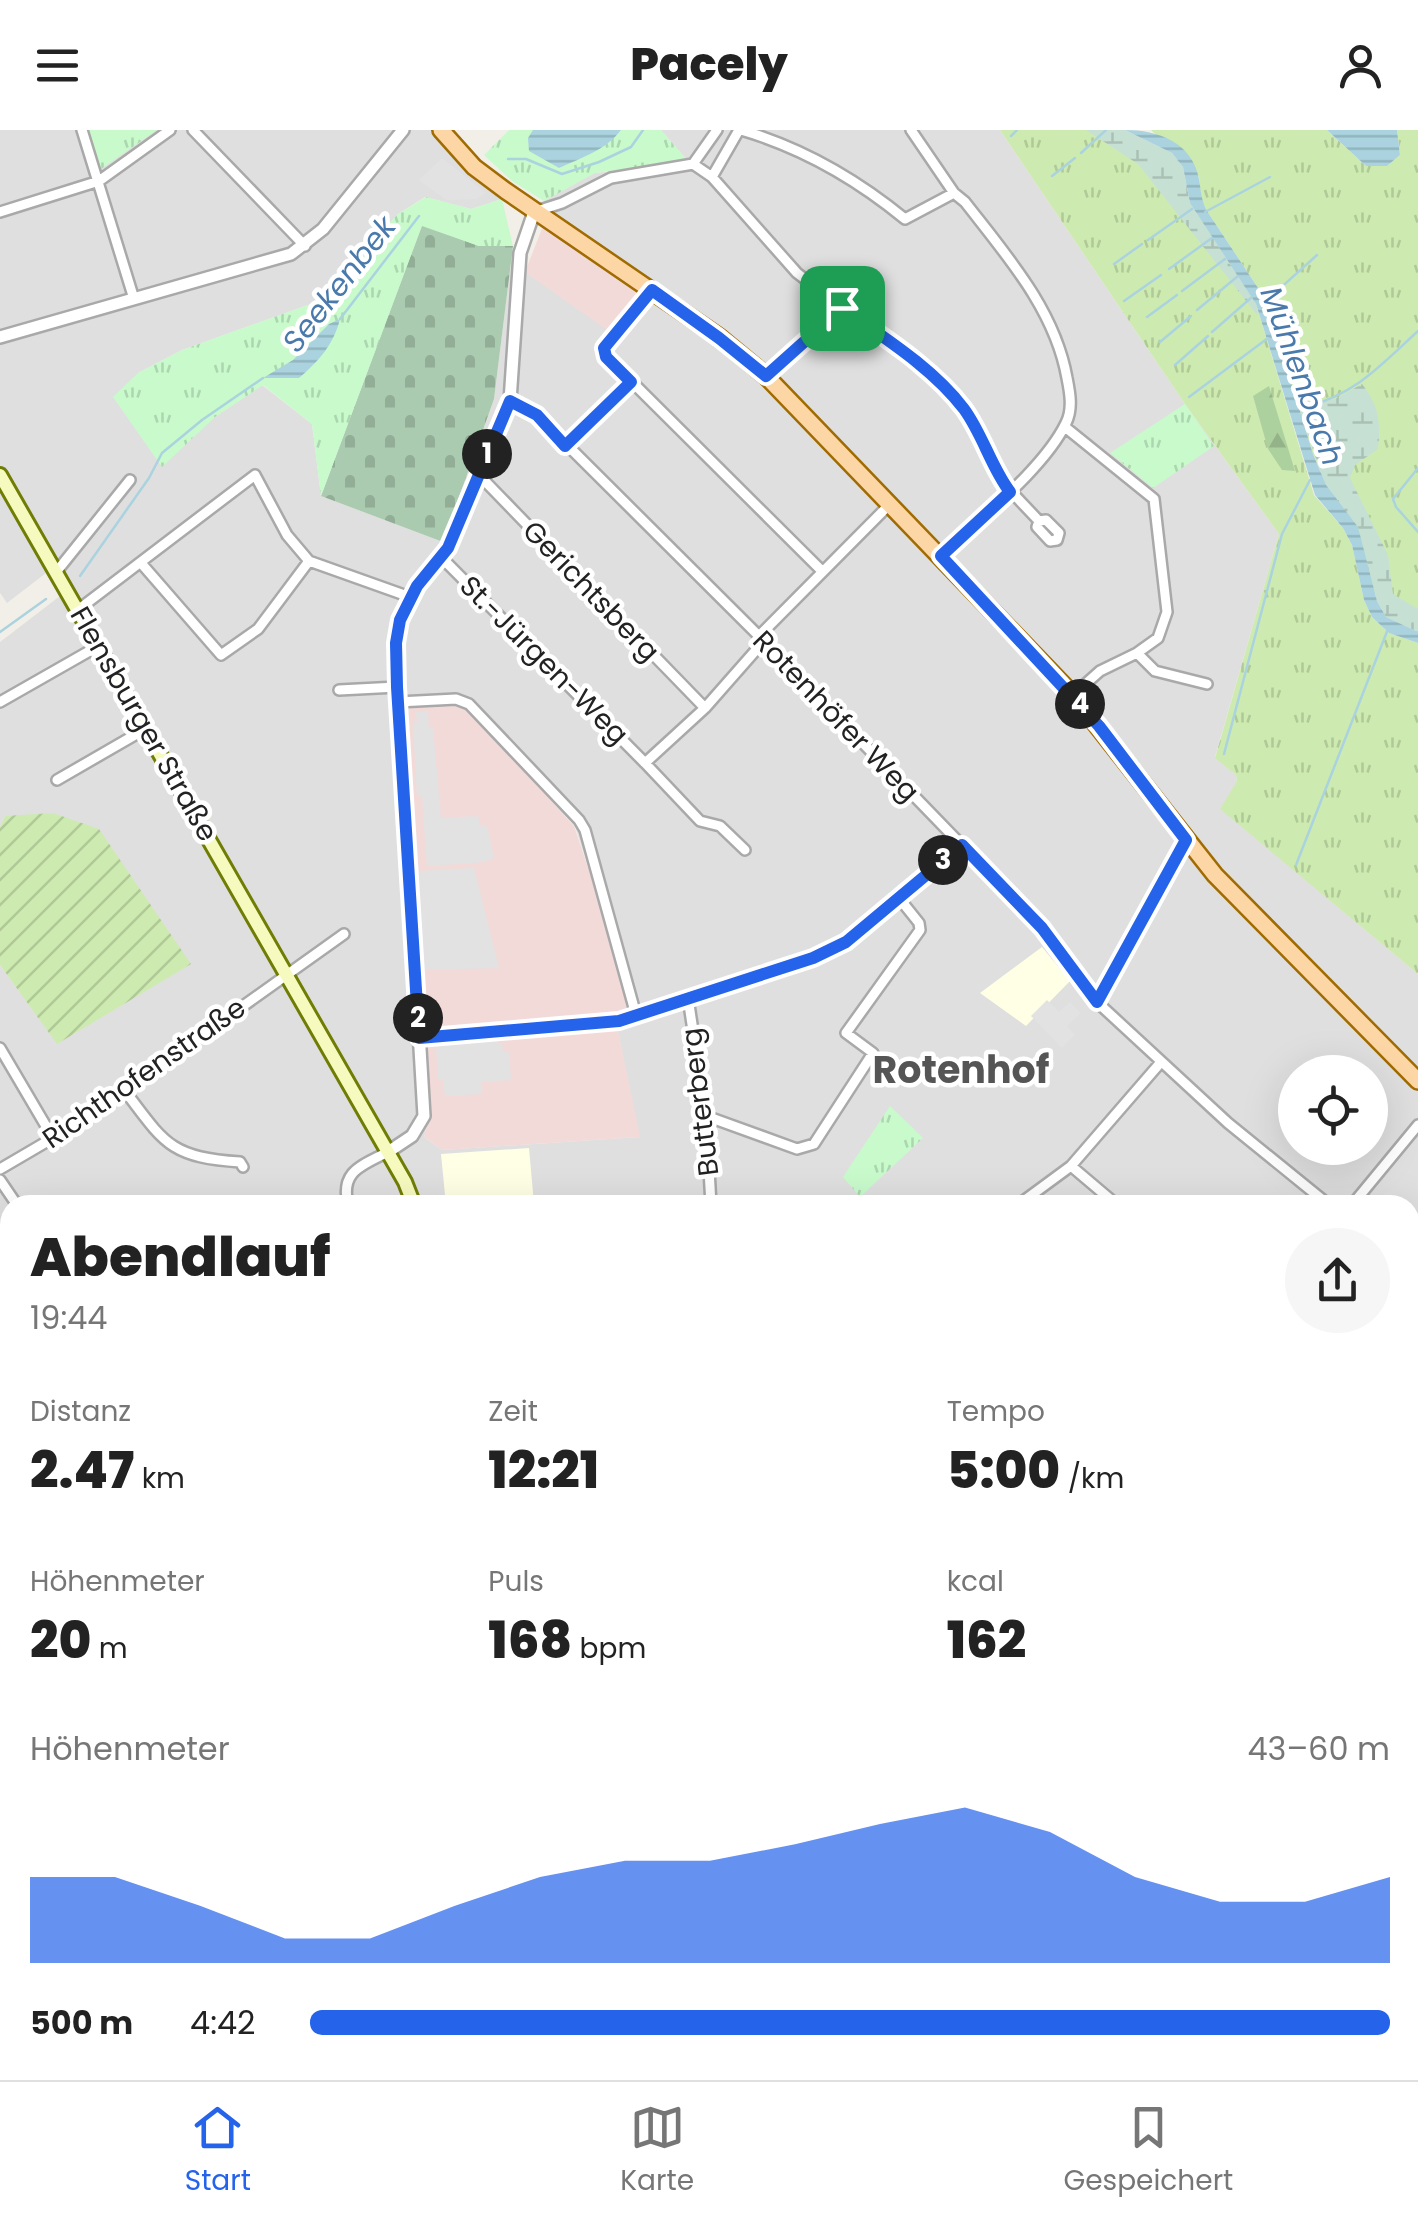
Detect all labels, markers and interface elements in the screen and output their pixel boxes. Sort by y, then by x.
text: Pacely [630,33,788,96]
icon: menu [30,38,85,93]
icon: person [1333,38,1388,93]
water label: Seekenbek [272,206,407,361]
pin [800,266,885,351]
icon: arrive [815,281,870,336]
water label: Mühlenbach [1250,281,1354,471]
pin: 1 [462,429,512,479]
text: 1 [482,434,492,473]
street label: Gerichtsberg [514,512,668,670]
street label: St.-Jürgen-Weg [451,567,637,753]
street label: Flensburger Straße [61,600,227,848]
street label: Rotenhöfer Weg [744,622,928,810]
pin: 4 [1055,679,1105,729]
text: 4 [1071,684,1089,723]
pin: 3 [918,835,968,885]
text: 3 [935,840,951,879]
street label: Richthofenstraße [35,988,253,1158]
pin: 2 [393,993,443,1043]
text: 2 [410,998,426,1037]
street label: Butterberg [672,1026,728,1178]
district label: Rotenhof [873,1043,1049,1096]
map controls [1278,1055,1388,1165]
button: locate [1278,1055,1388,1165]
text: Abendlauf [30,1218,331,1295]
button: share [1285,1228,1390,1333]
text: 19:44 [30,1295,107,1340]
text: Distanz [30,1392,131,1431]
text: Zeit [488,1392,538,1431]
text: Tempo [947,1392,1045,1431]
text: 2.47 [30,1435,134,1506]
text: 12:21 [488,1435,599,1506]
text: 5:00 [947,1435,1060,1506]
text: km [134,1459,185,1498]
text: /km [1060,1459,1124,1498]
text: Höhenmeter [30,1562,205,1601]
text: Puls [488,1562,544,1601]
text: kcal [947,1562,1004,1601]
text: 20 [30,1605,91,1676]
text: 168 [488,1605,572,1676]
text: 162 [947,1605,1026,1676]
text: m [91,1629,128,1668]
text: bpm [572,1629,646,1668]
text: Höhenmeter [30,1726,230,1771]
text: 43–60 m [1247,1726,1390,1771]
text: 500 m [30,2000,133,2045]
text: 4:42 [190,2000,255,2045]
tab: Start [185,2100,251,2202]
tab: Karte [620,2100,694,2202]
tab: Gespeichert [1063,2100,1233,2202]

